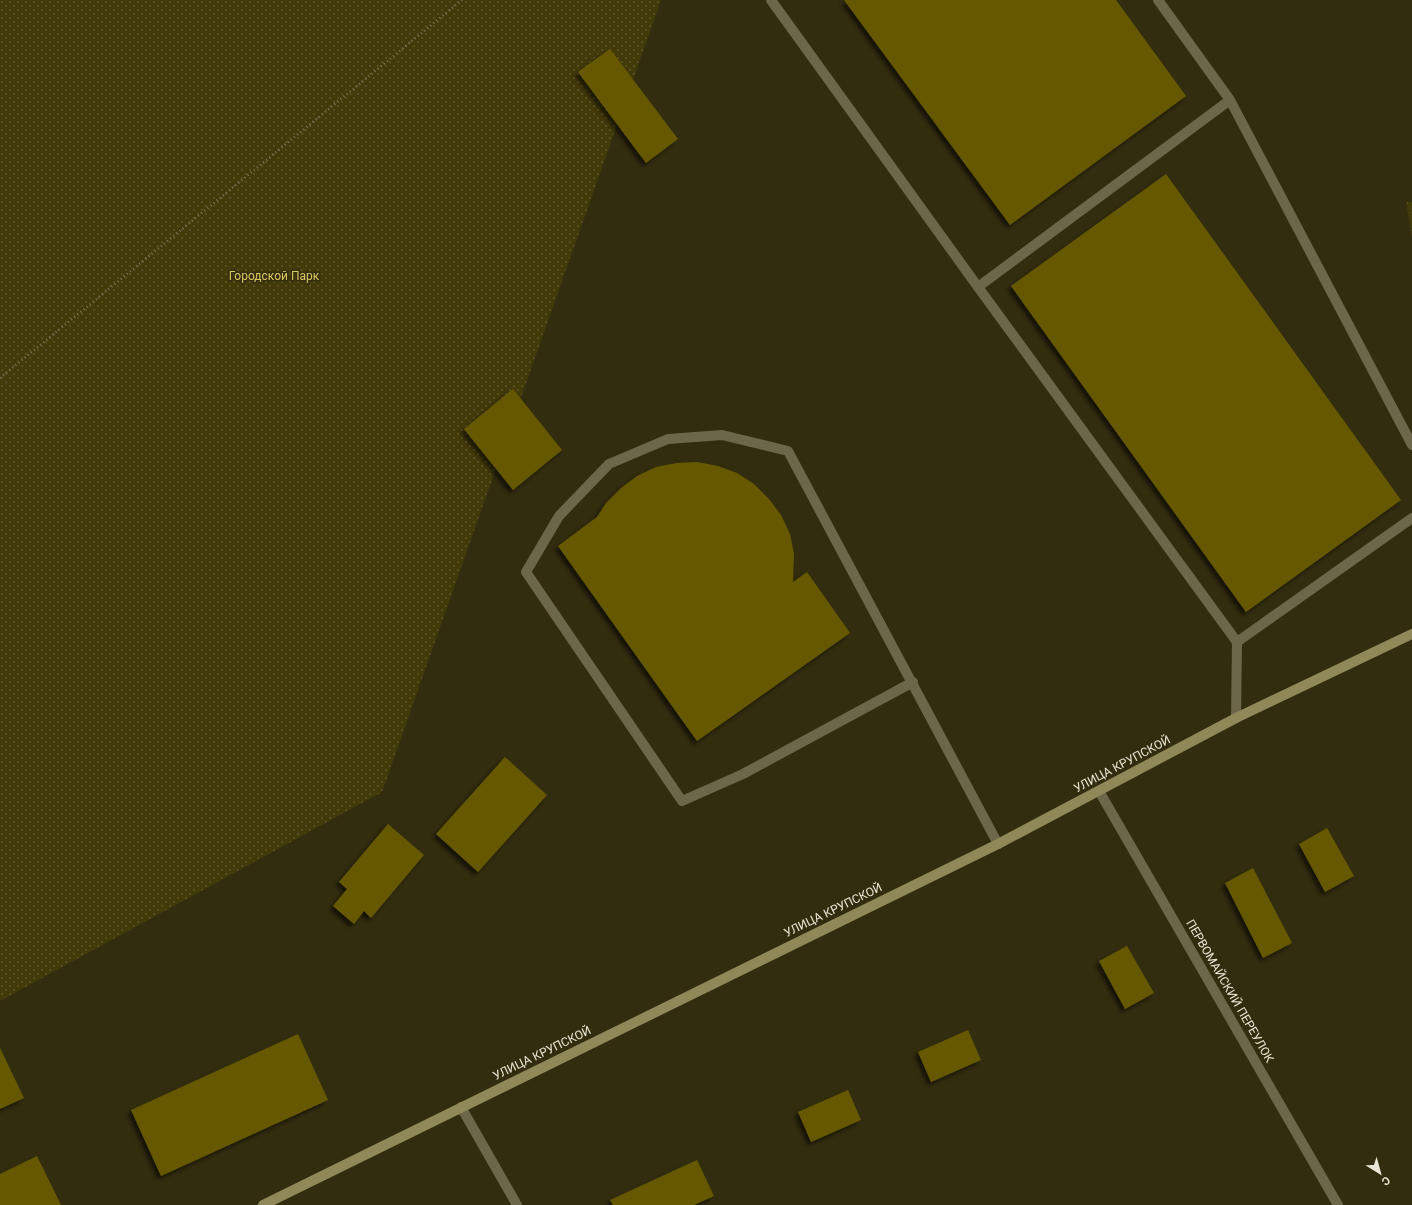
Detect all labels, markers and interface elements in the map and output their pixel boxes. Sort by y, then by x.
park label: Городской Парк [229,269,320,283]
street label: УЛИЦА КРУПСКОЙ [1071,732,1173,795]
street label: УЛИЦА КРУПСКОЙ [781,879,884,940]
street label: ПЕРВОМАЙСКИЙ ПЕРЕУЛОК [1183,917,1278,1065]
street label: УЛИЦА КРУПСКОЙ [490,1022,593,1083]
north arrow [1360,1153,1400,1193]
text: С [1379,1173,1393,1188]

